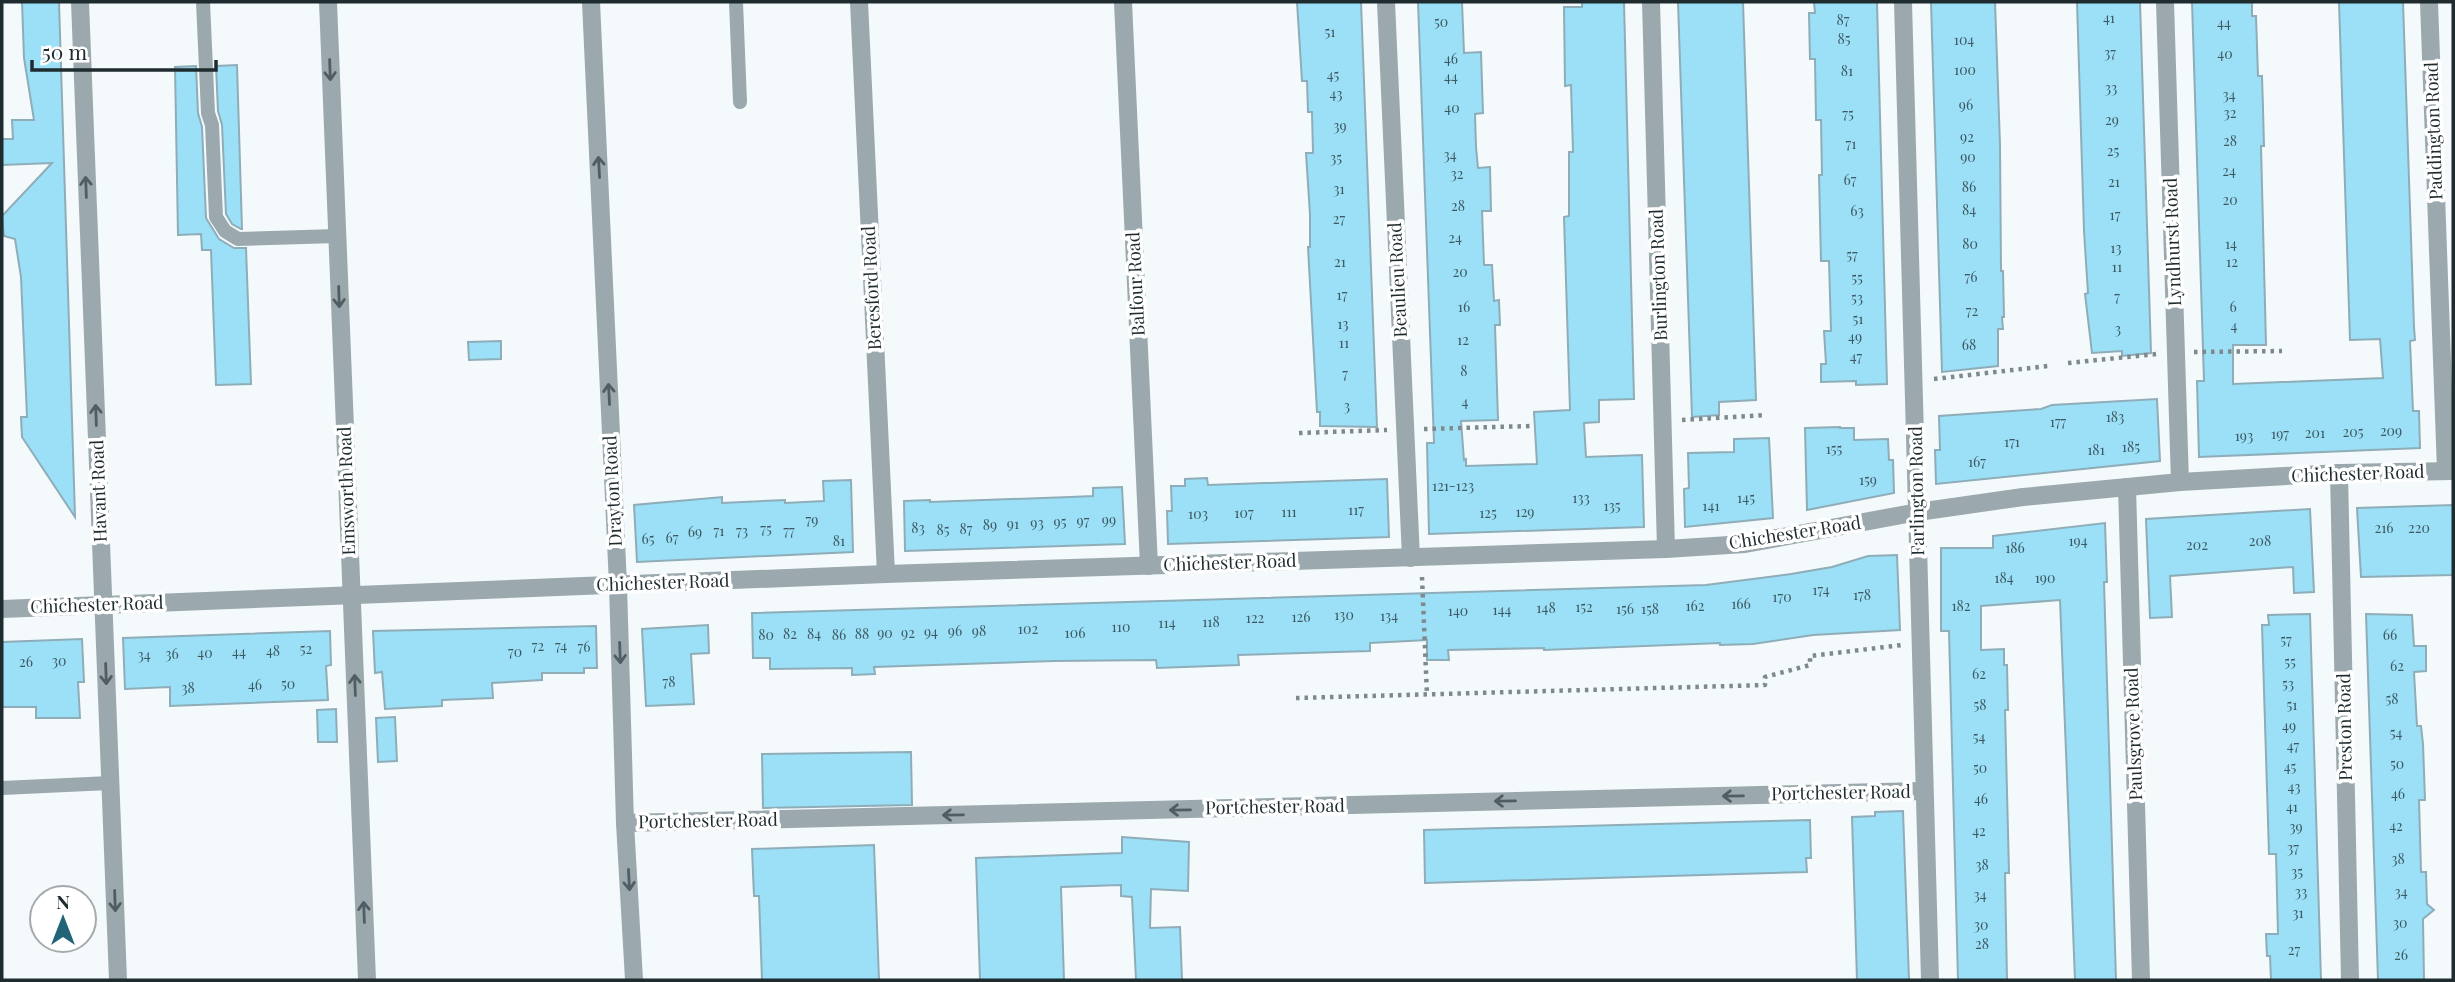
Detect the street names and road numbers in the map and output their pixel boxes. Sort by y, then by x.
street label: Paddington Road [2419,61,2447,200]
street label: Lyndhurst Road [2158,177,2186,307]
street label: Burlington Road [1644,208,1672,342]
street label: Beaulieu Road [1382,221,1412,338]
street label: Beresford Road [856,225,886,351]
street label: Balfour Road [1120,231,1150,337]
street label: Emsworth Road [332,426,360,556]
street label: Farlington Road [1903,426,1929,556]
street label: Drayton Road [597,434,627,547]
street label: Havant Road [84,439,112,543]
street label: Chichester Road [2291,459,2426,487]
street label: Chichester Road [1727,510,1863,554]
street label: Chichester Road [1163,548,1298,576]
street label: Chichester Road [596,568,731,596]
street label: Chichester Road [30,590,165,618]
street label: Paulsgrove Road [2119,667,2147,801]
street label: Preston Road [2331,672,2357,781]
street label: Portchester Road [1771,779,1912,805]
street label: Portchester Road [1205,793,1346,819]
street label: Portchester Road [638,807,779,833]

